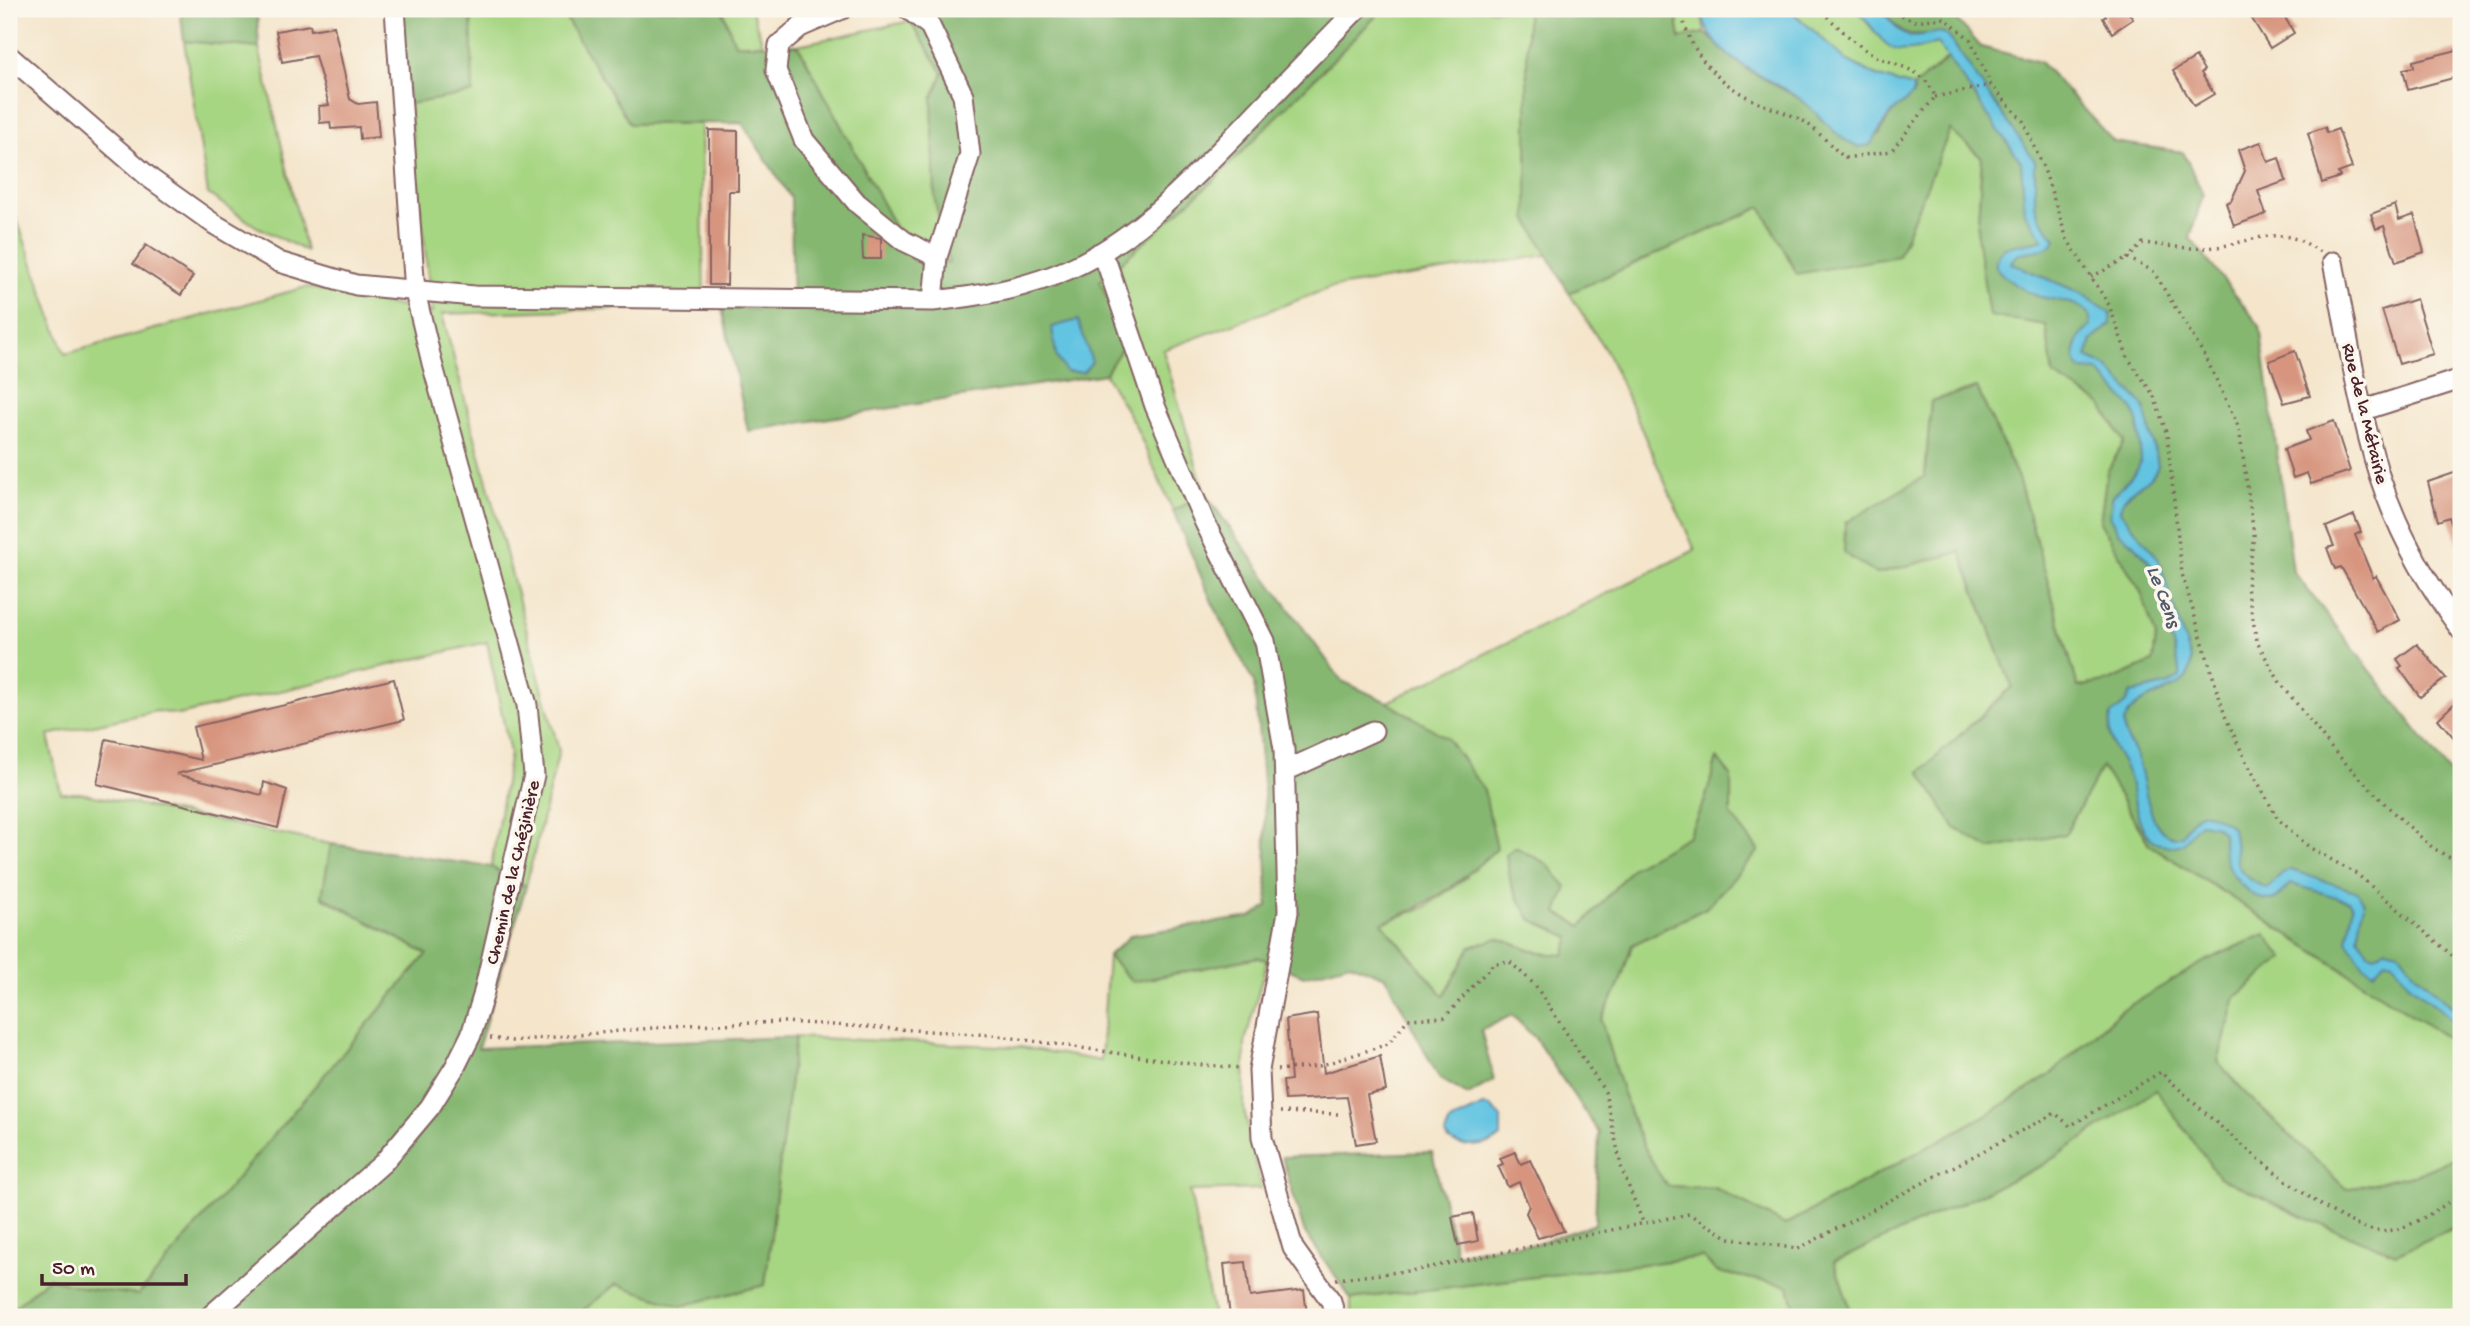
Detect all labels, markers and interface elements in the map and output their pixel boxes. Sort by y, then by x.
street label: Rue de la Métairie [2335,341,2392,487]
water label: Le Cens [2139,563,2185,633]
street label: Chemin de la Chézinière [482,778,547,967]
scale bar [42,1242,186,1286]
text: 50 m [52,1258,95,1283]

